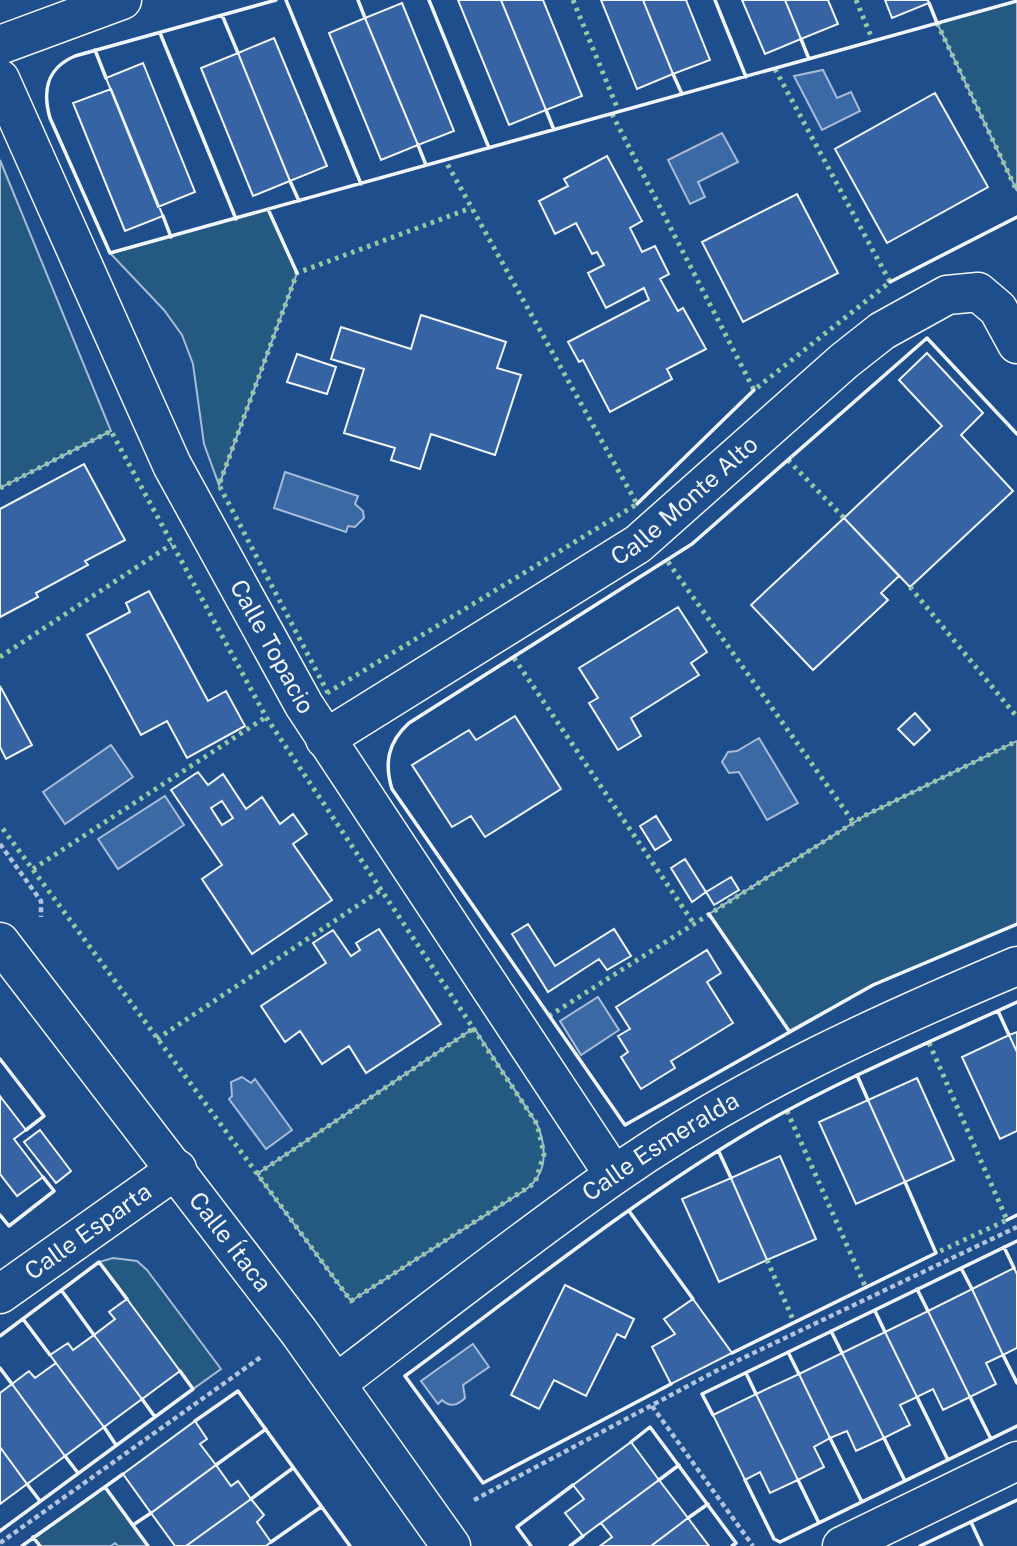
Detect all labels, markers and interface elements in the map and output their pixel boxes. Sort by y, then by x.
street label: Calle Monte Alto [605,429,763,570]
street label: Calle Topacio [225,574,321,719]
street label: Calle Esmeralda [576,1085,743,1206]
street label: Calle Esparta [19,1177,156,1285]
street label: Calle Ítaca [184,1186,278,1297]

